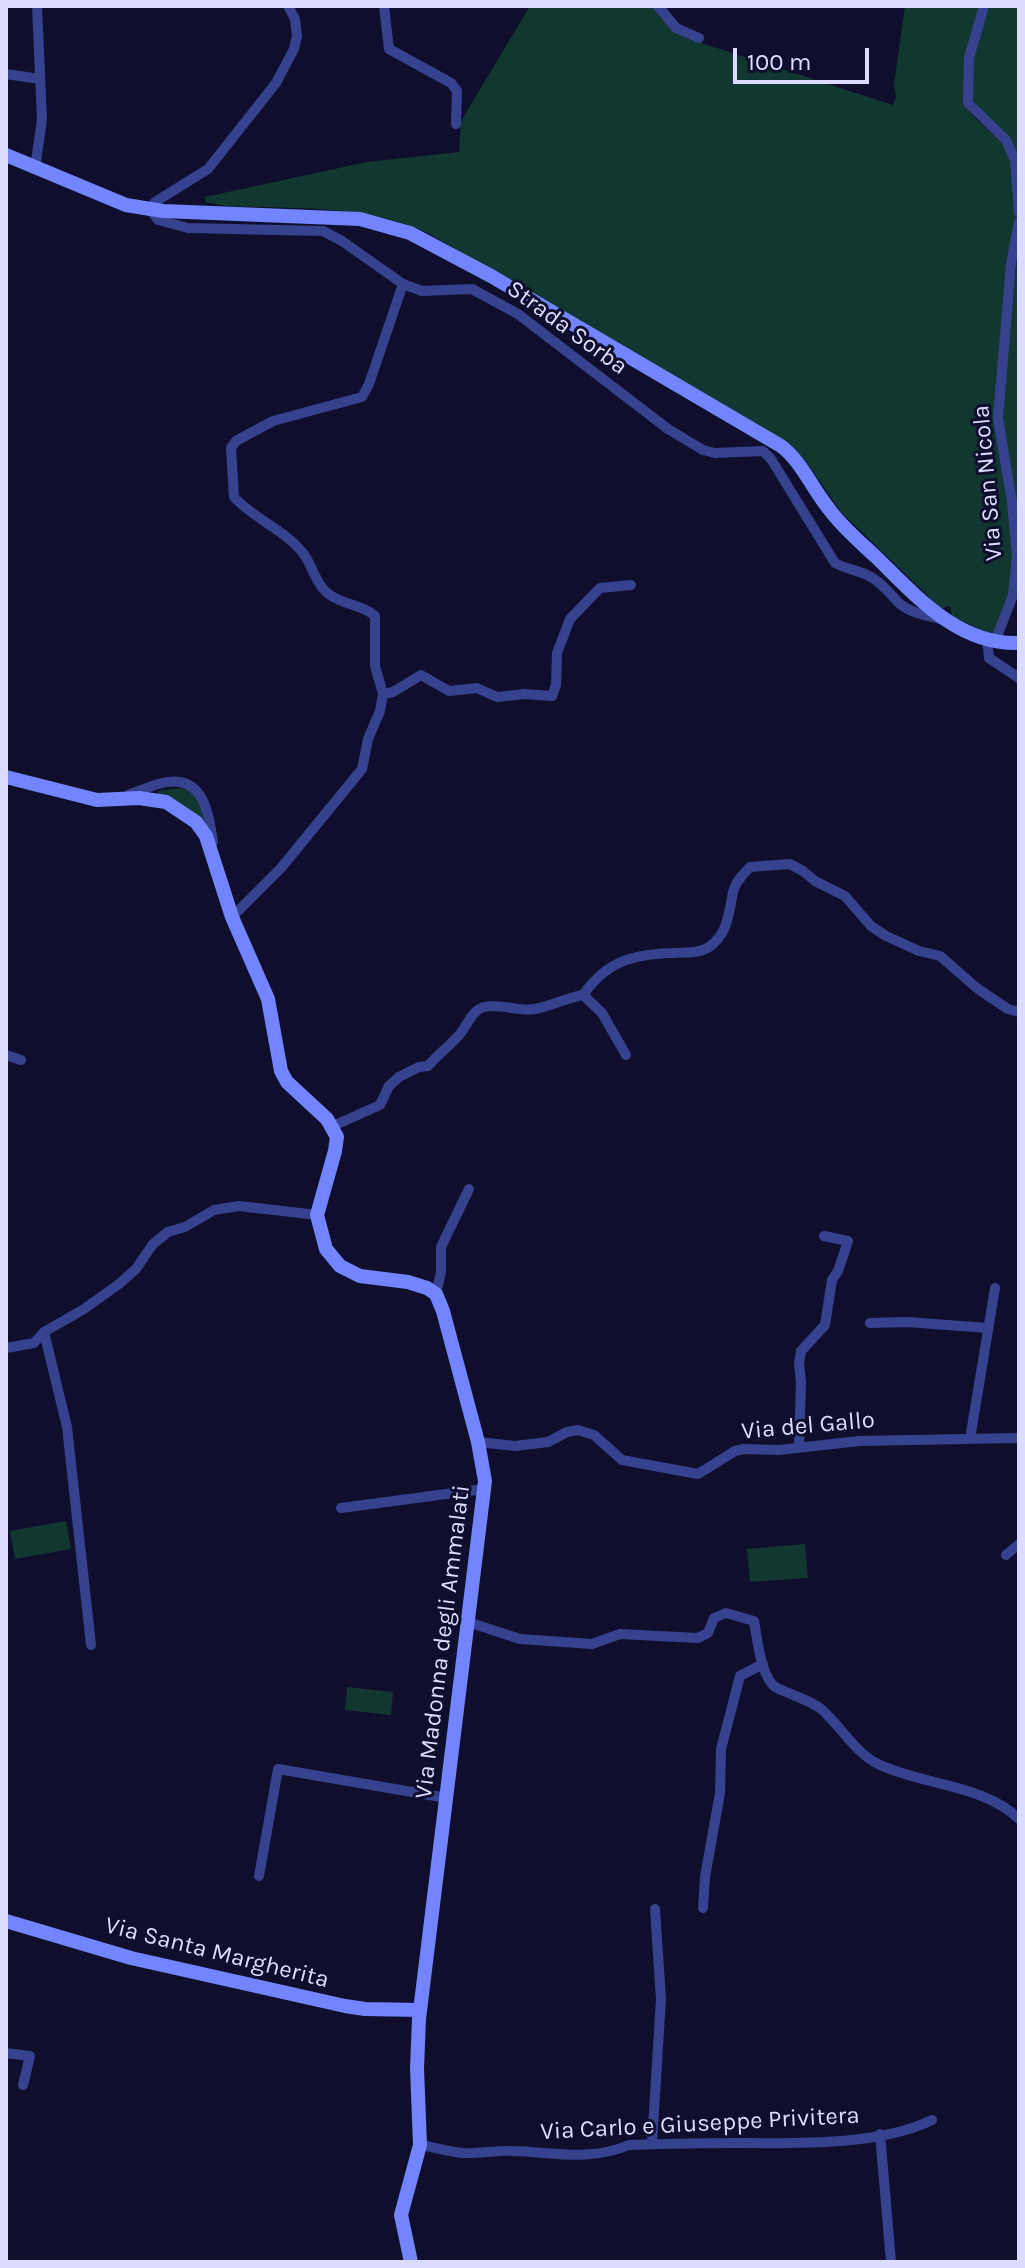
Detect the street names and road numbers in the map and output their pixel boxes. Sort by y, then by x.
street label: Strada Sorba [501,275,633,381]
street label: Via San Nicola [967,404,1009,562]
street label: Via del Gallo [740,1406,876,1446]
street label: Via Madonna degli Ammalati [409,1483,477,1801]
street label: Via Santa Margherita [102,1911,332,1995]
street label: Via Carlo e Giuseppe Privitera [540,2101,860,2147]

